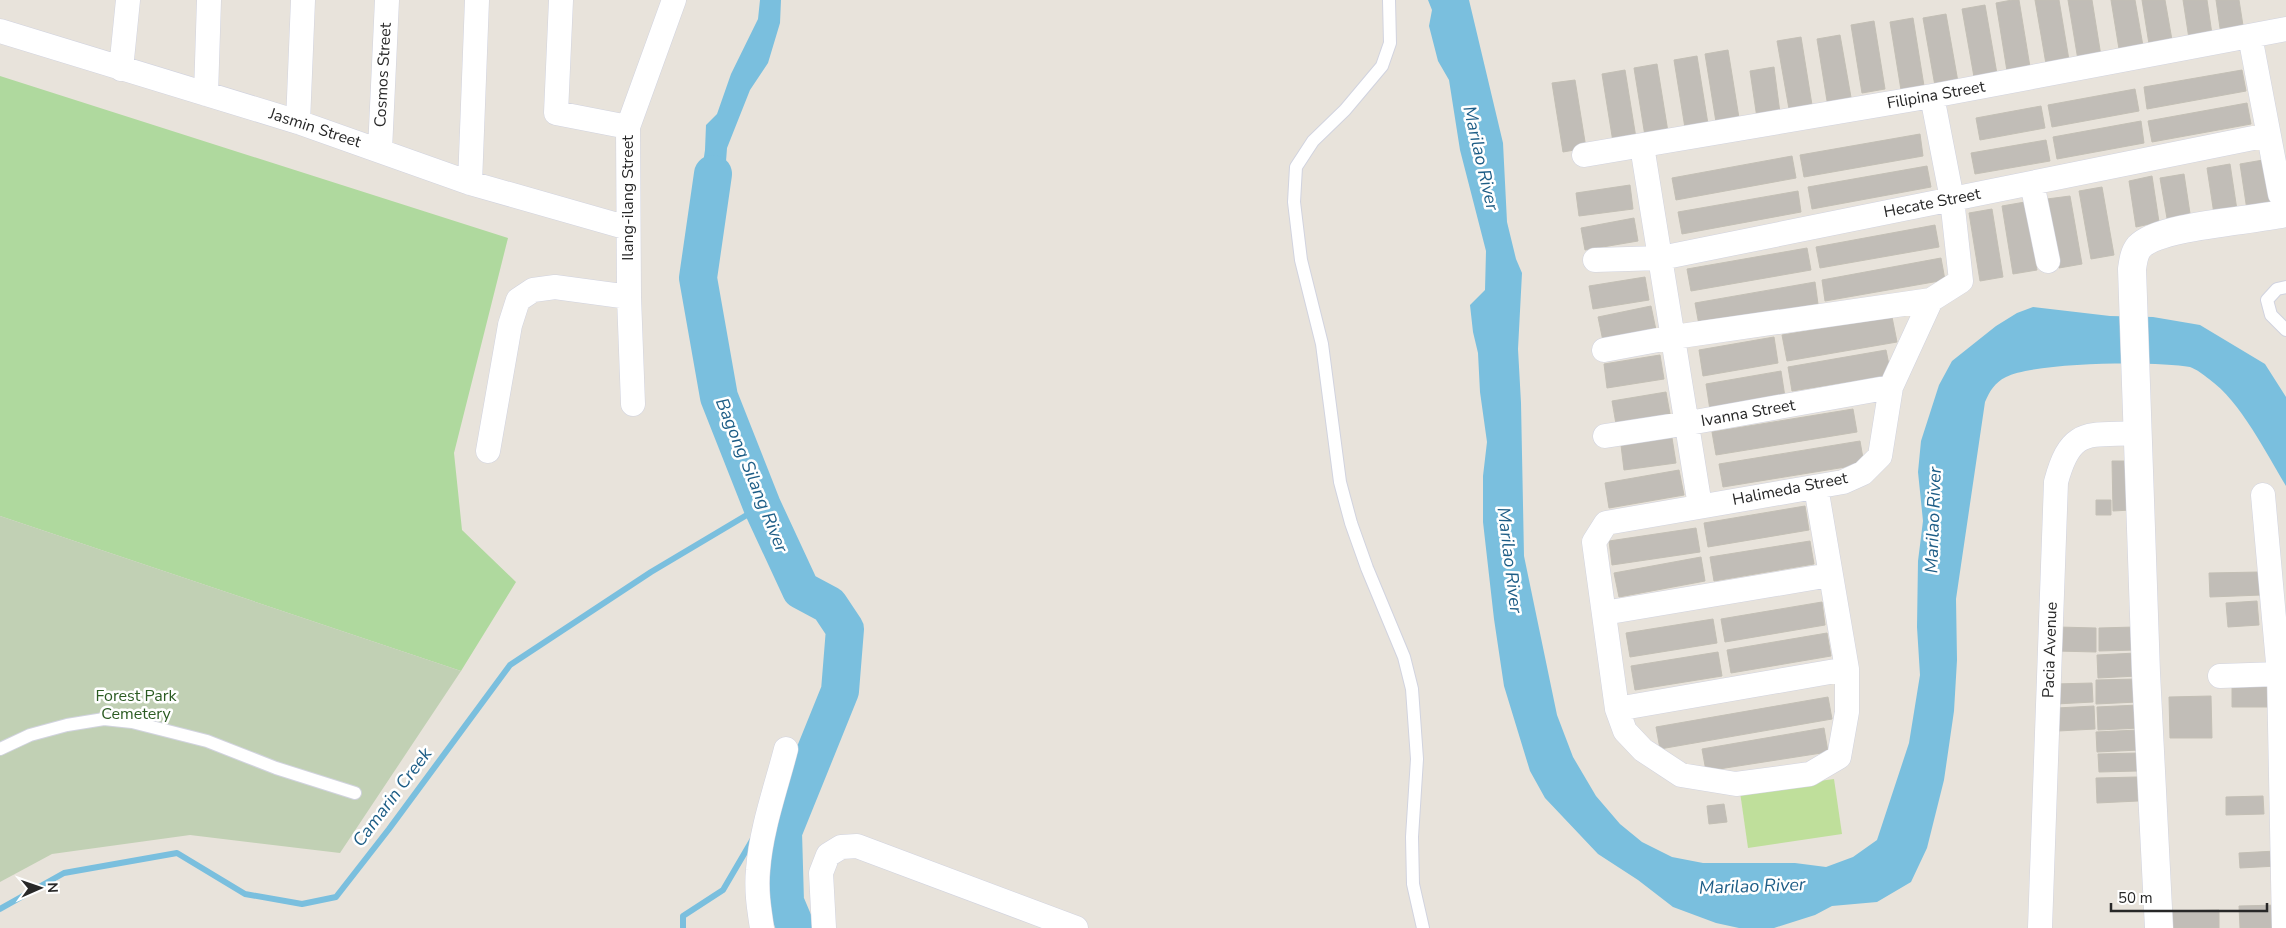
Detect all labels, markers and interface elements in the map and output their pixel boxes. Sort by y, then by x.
street label: Cosmos Street [369,22,397,128]
street label: Filipina Street [1885,75,1987,114]
street label: Jasmin Street [265,102,364,153]
water label: Marilao River [1457,103,1505,213]
street label: Ilang-ilang Street [617,135,639,261]
street label: Hecate Street [1882,183,1983,223]
water label: Bagong Silang River [710,394,794,556]
street label: Ivanna Street [1699,394,1797,432]
water label: Marilao River [1919,466,1947,574]
street label: Halimeda Street [1731,467,1850,511]
water label: Marilao River [1492,506,1528,615]
street label: Pacia Avenue [2037,601,2063,699]
park label: Forest Park Cemetery [96,685,177,725]
water label: Camarin Creek [347,742,438,851]
north arrow [15,863,65,913]
water label: Marilao River [1698,872,1806,900]
scale bar [2111,880,2267,912]
text: N [43,882,62,893]
text: 50 m [2118,888,2153,908]

